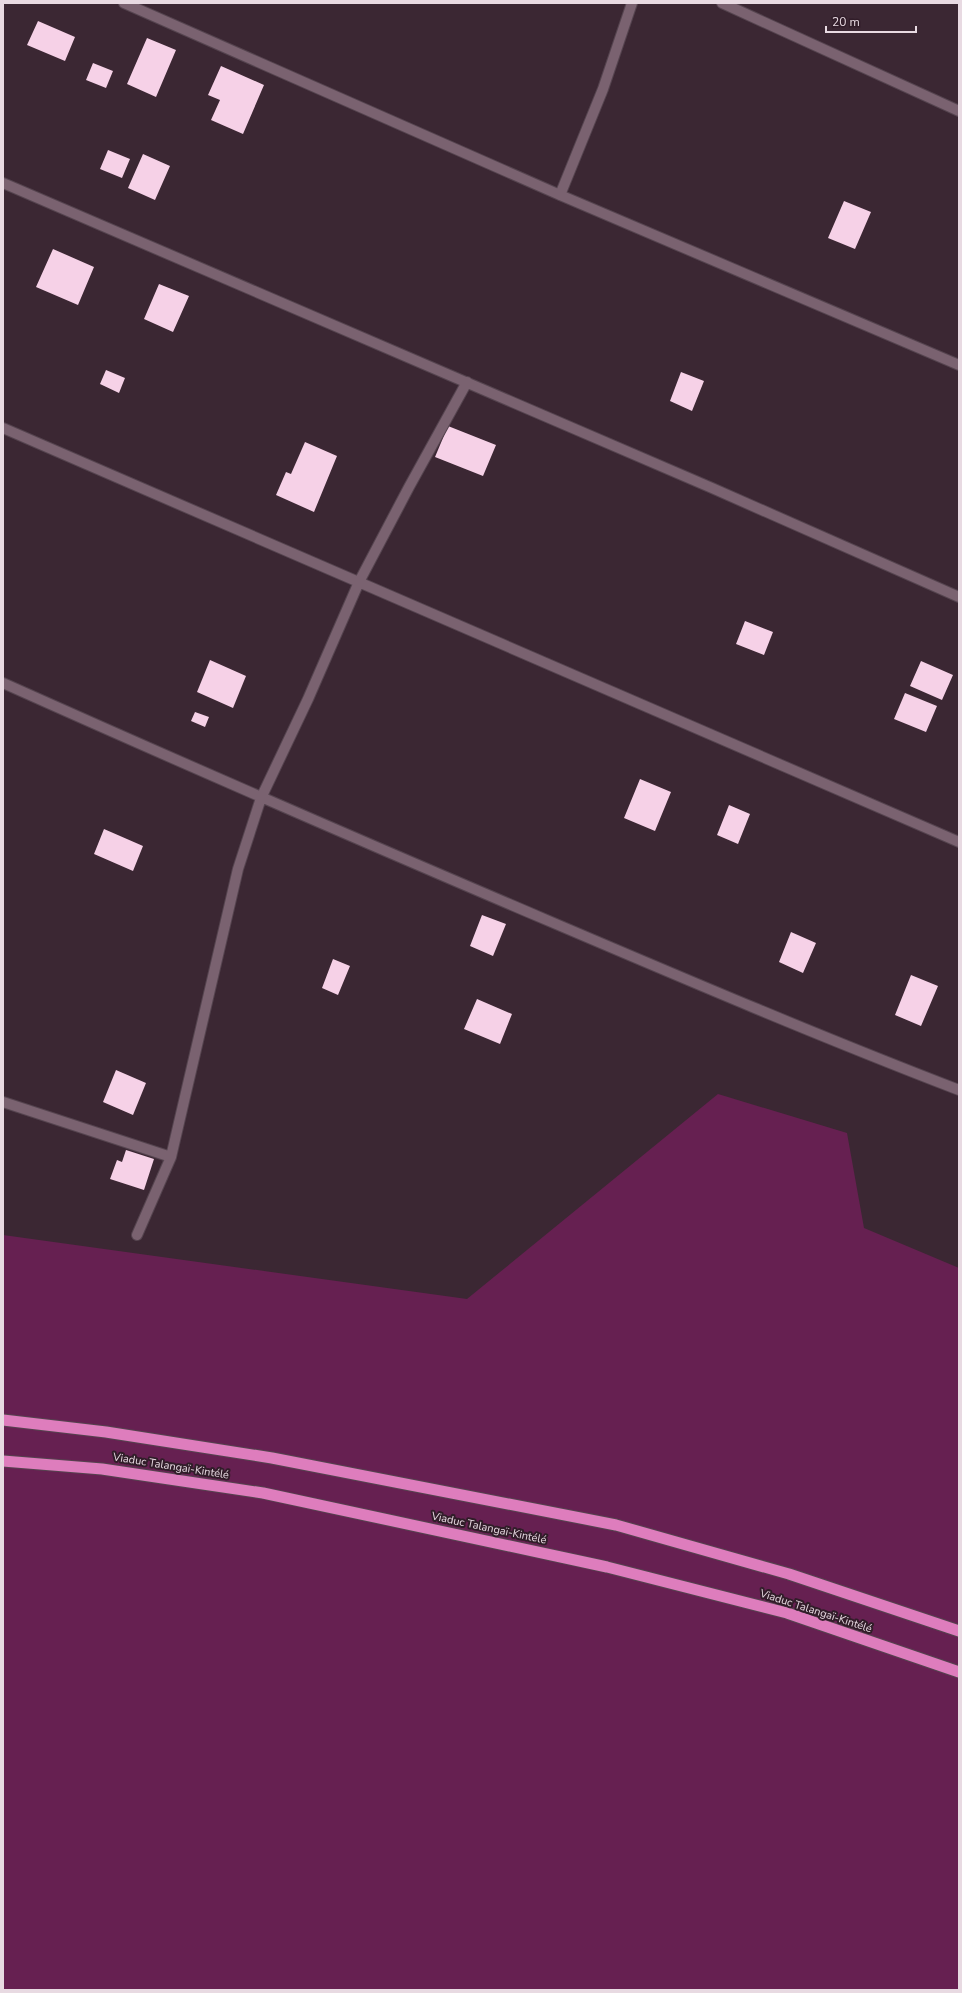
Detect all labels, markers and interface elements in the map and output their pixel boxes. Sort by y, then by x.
scale bar [826,8,916,34]
text: 20 m [832,14,860,30]
street label: Viaduc Talangaï-Kintélé [111,1449,230,1483]
street label: Viaduc Talangaï-Kintélé [429,1508,548,1548]
street label: Viaduc Talangaï-Kintélé [757,1585,874,1636]

